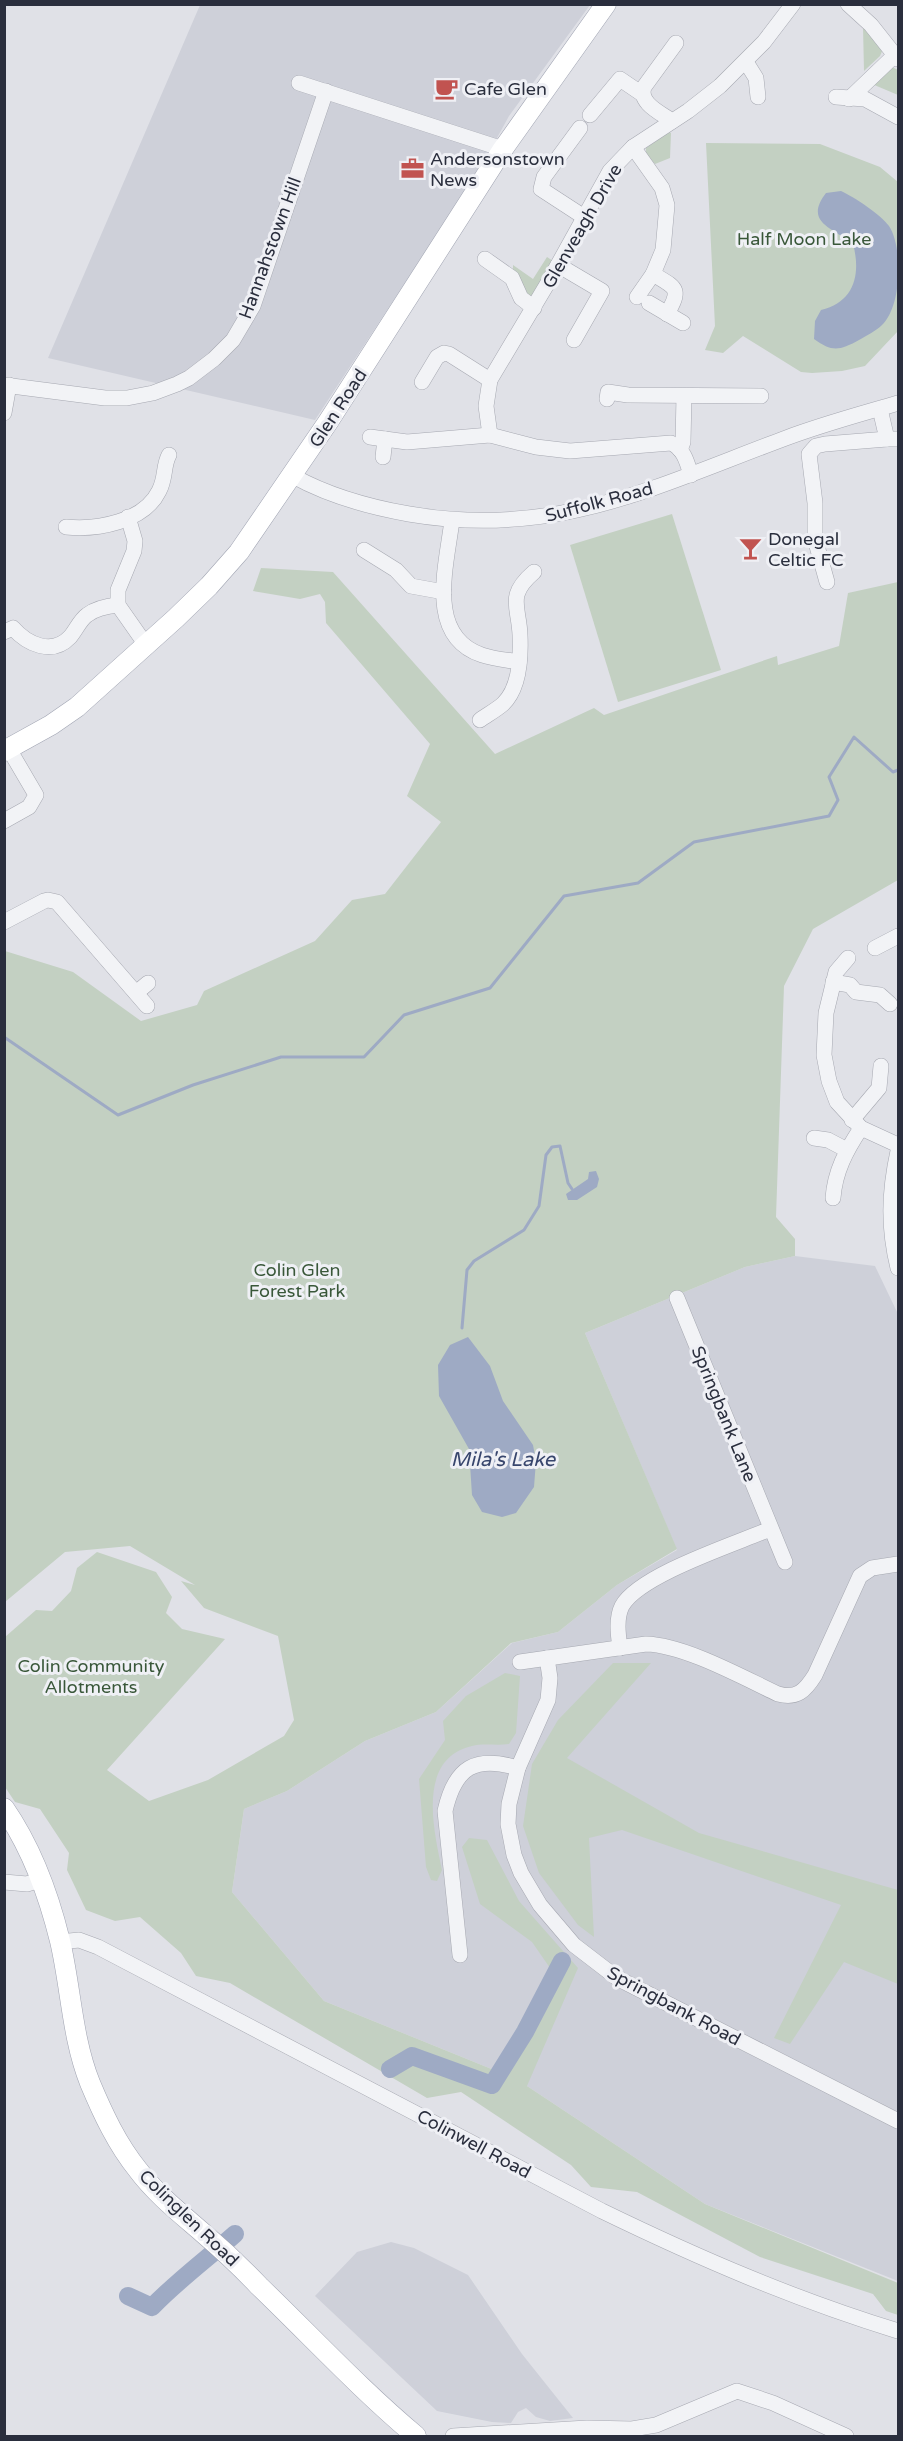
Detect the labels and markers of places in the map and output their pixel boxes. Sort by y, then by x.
cafe icon: Cafe Glen [433,76,459,102]
place label: Cafe Glen [464,78,547,100]
place label: Andersonstown News [430,148,565,191]
office icon: Andersonstown News [399,156,425,182]
place label: Donegal Celtic FC [768,528,844,571]
bar icon: Donegal Celtic FC [737,536,763,562]

